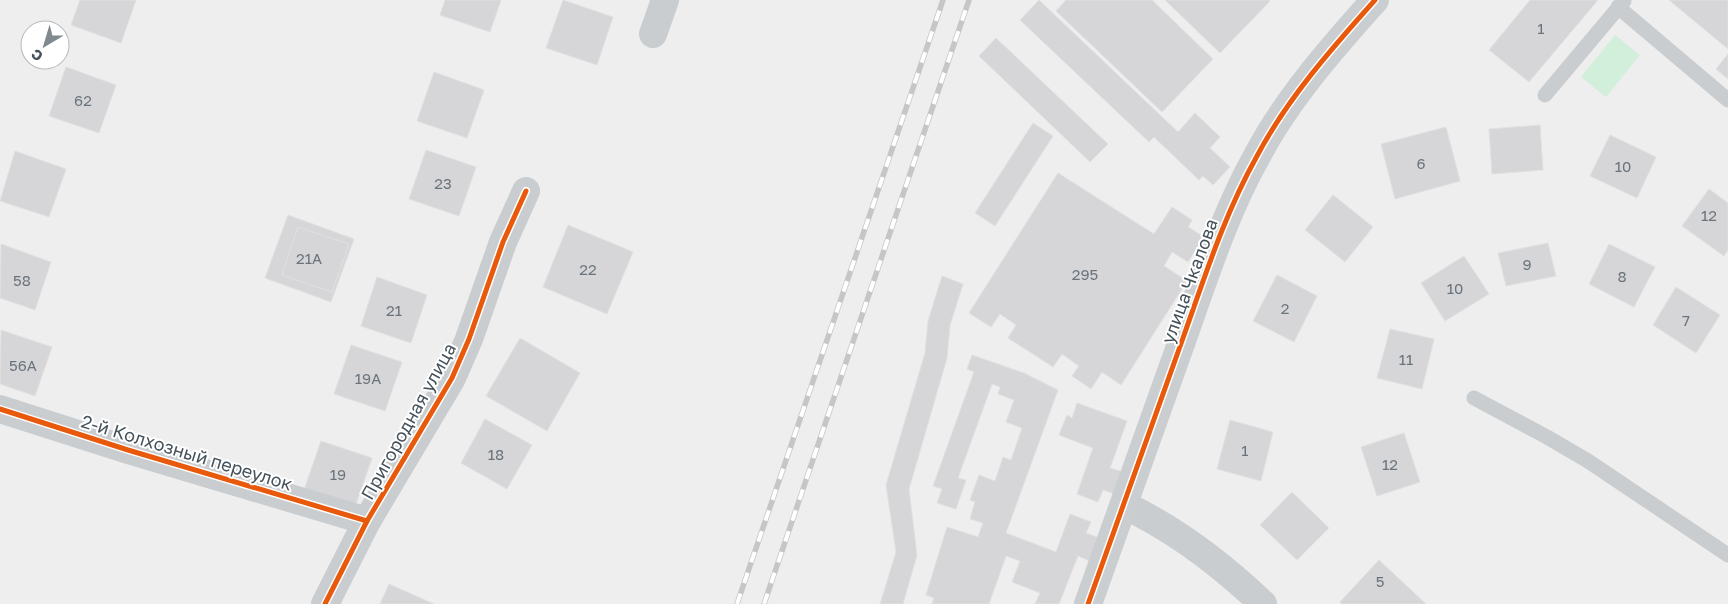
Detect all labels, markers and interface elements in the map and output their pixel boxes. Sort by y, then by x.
house number: 1 [1537,19,1545,37]
north arrow [20,20,70,70]
text: С [27,46,46,65]
house number: 62 [74,91,92,109]
house number: 6 [1416,154,1426,172]
house number: 10 [1615,157,1631,175]
house number: 23 [434,174,452,192]
house number: 12 [1701,206,1717,224]
street label: улица Чкалова [1156,216,1222,346]
house number: 21А [296,249,322,267]
house number: 9 [1522,255,1532,273]
house number: 22 [579,260,597,278]
house number: 295 [1072,265,1098,283]
house number: 8 [1617,267,1627,285]
house number: 58 [13,271,31,289]
house number: 10 [1447,279,1463,297]
house number: 2 [1281,299,1289,317]
house number: 21 [386,301,402,319]
house number: 7 [1682,311,1690,329]
street label: Пригородная улица [356,339,460,503]
house number: 11 [1399,350,1413,368]
house number: 56А [9,356,37,374]
house number: 19А [355,369,381,387]
street label: 2-й Колхозный переулок [79,409,295,495]
house number: 1 [1241,441,1249,459]
house number: 18 [488,445,504,463]
house number: 12 [1382,455,1398,473]
house number: 19 [330,465,346,483]
house number: 5 [1376,572,1384,590]

